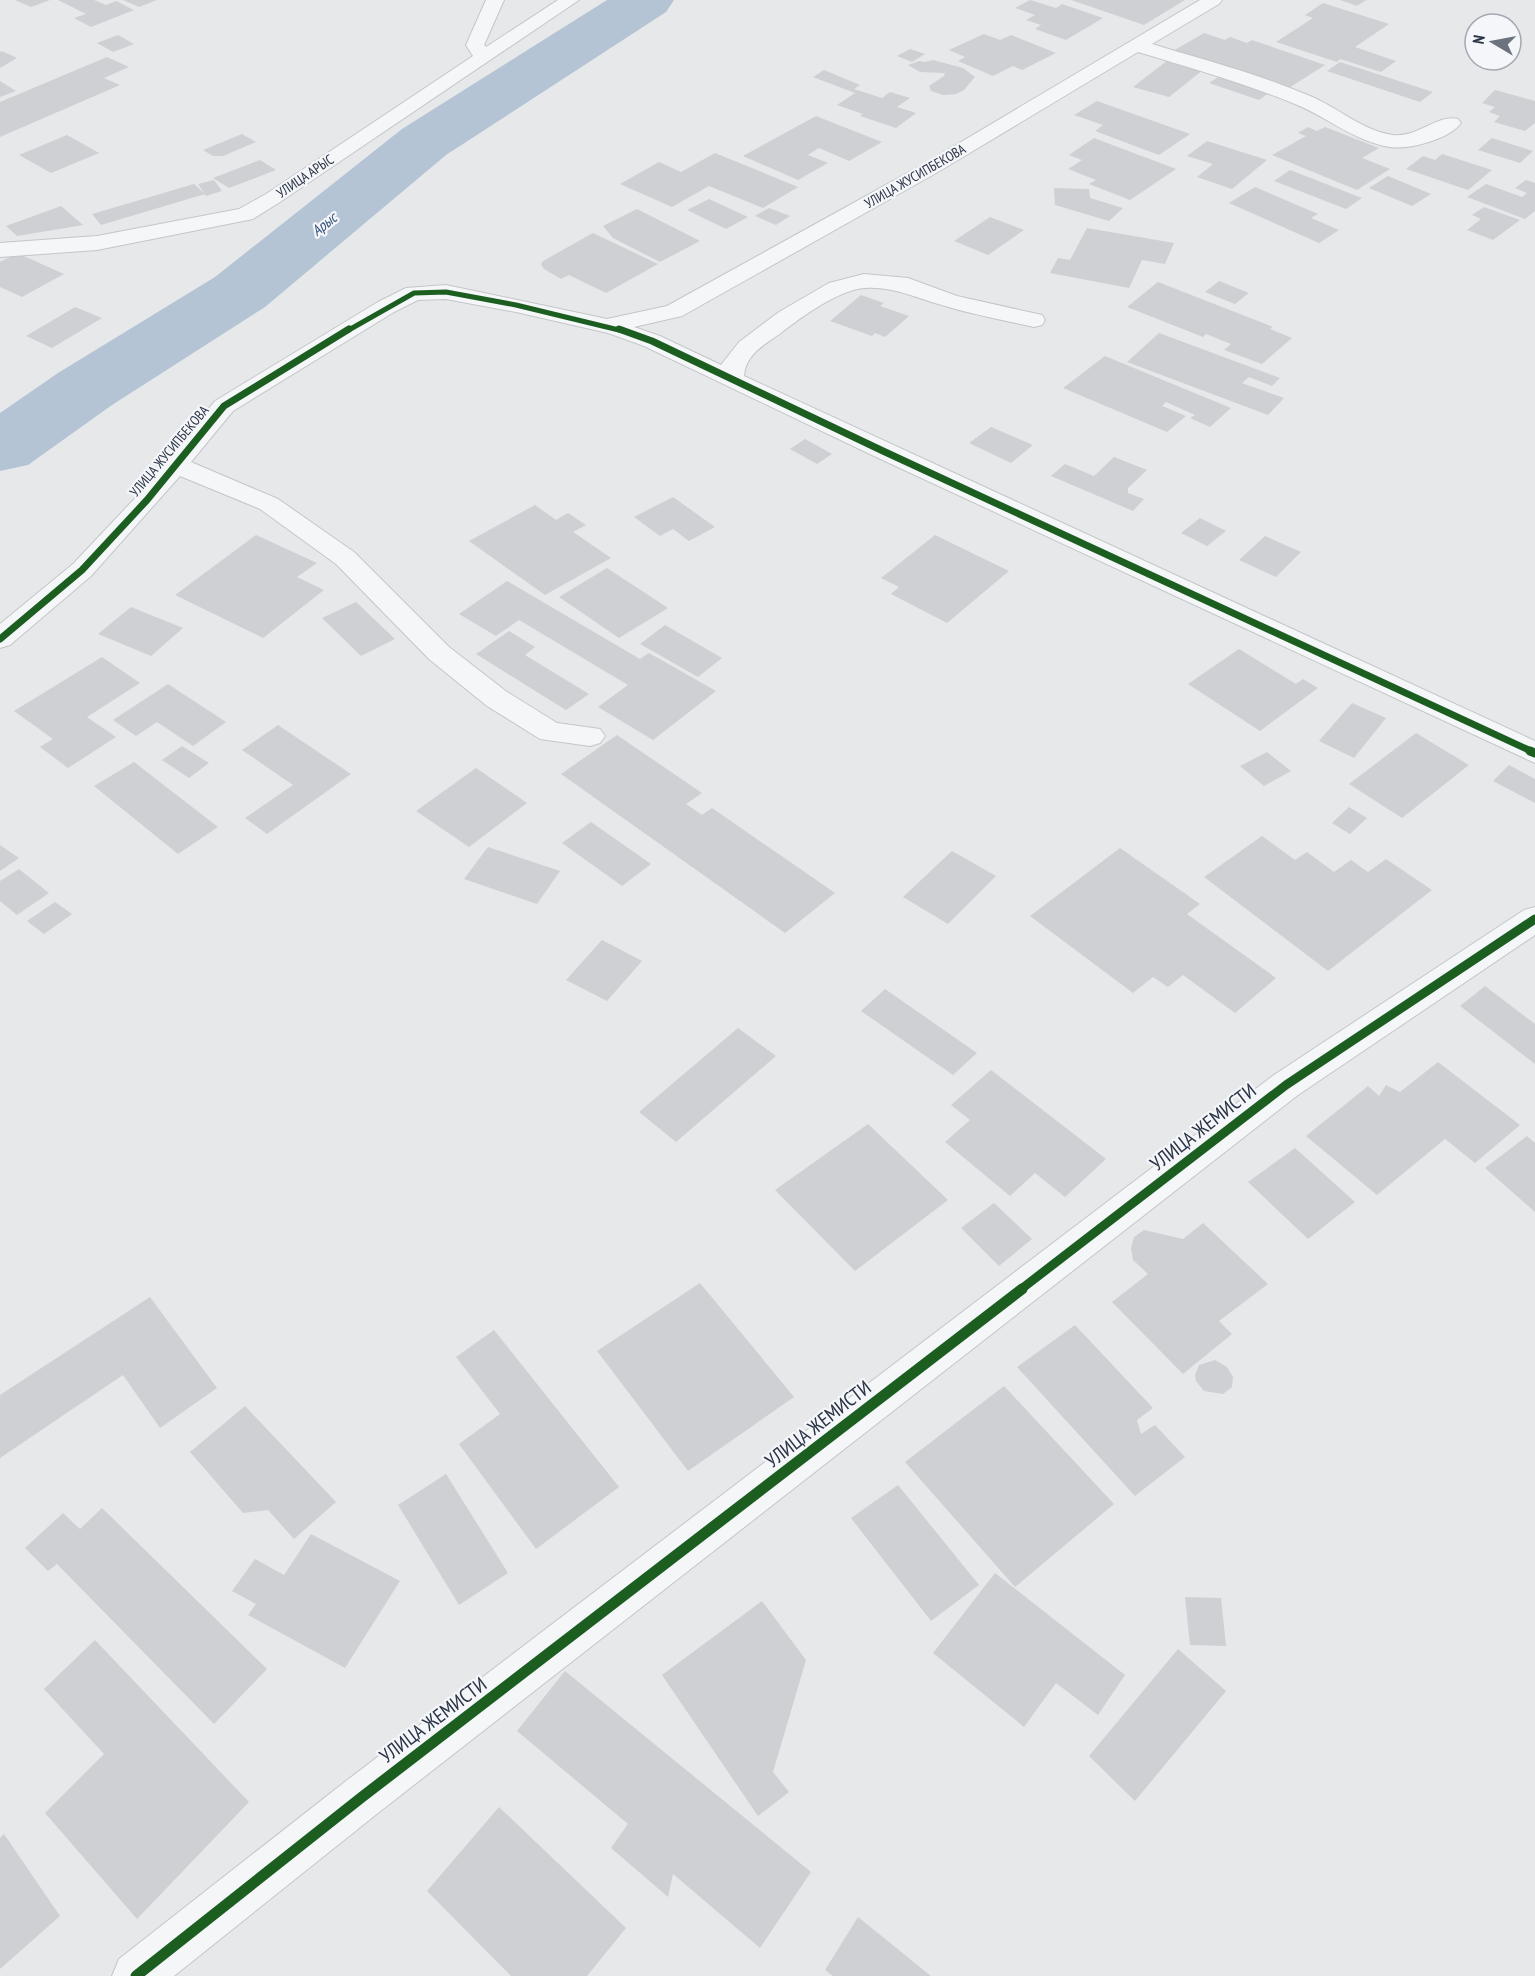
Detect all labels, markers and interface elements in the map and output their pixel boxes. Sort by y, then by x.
north arrow [1463,12,1523,72]
text: N [1468,33,1489,45]
street label: УЛИЦА ЖУСИПБЕКОВА [861,140,969,212]
street label: УЛИЦА АРЫС [273,150,338,202]
water label: Арыс [308,207,342,240]
street label: УЛИЦА ЖУСИПБЕКОВА [126,401,213,500]
street label: УЛИЦА ЖЕМИСТИ [1145,1077,1261,1177]
street label: УЛИЦА ЖЕМИСТИ [760,1374,876,1474]
street label: УЛИЦА ЖЕМИСТИ [374,1671,492,1769]

